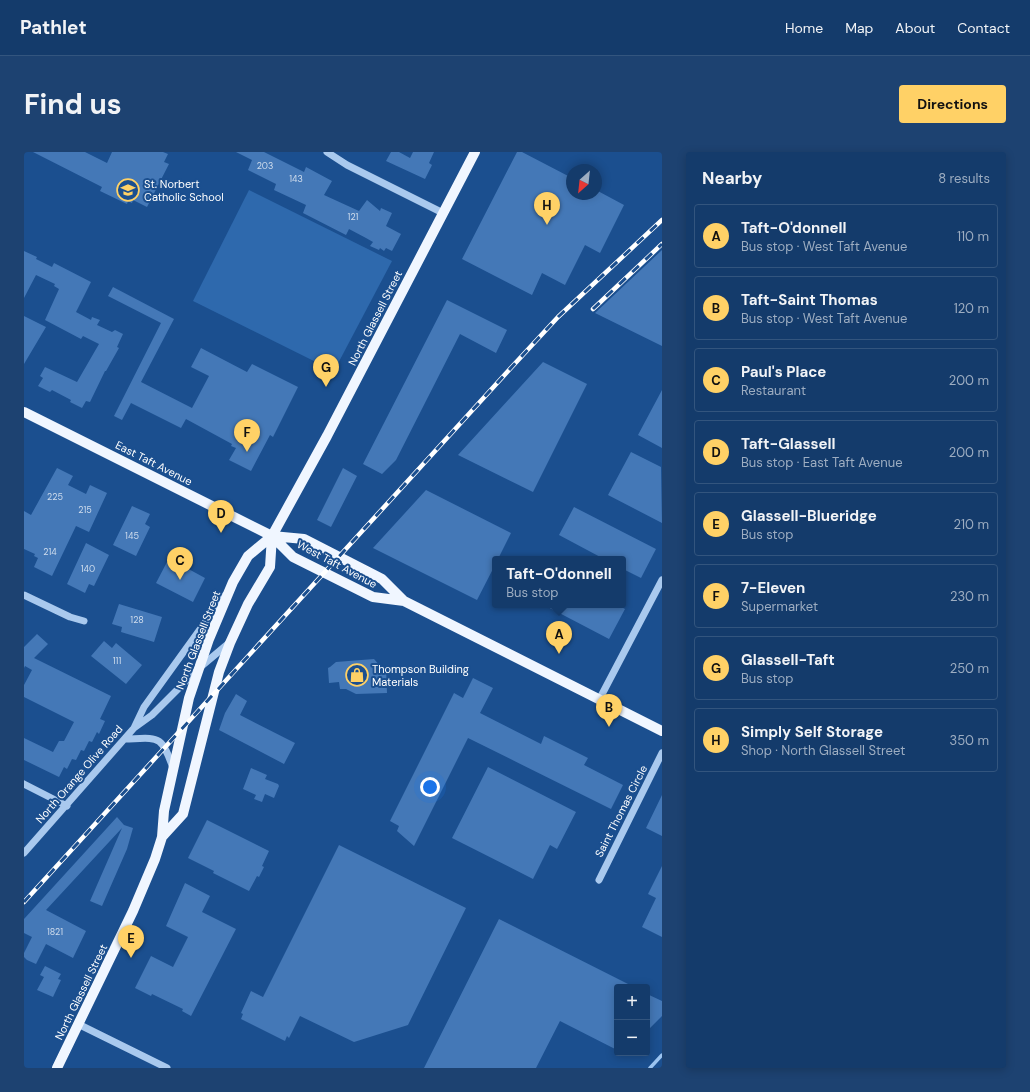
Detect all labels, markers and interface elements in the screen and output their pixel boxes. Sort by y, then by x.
text: Pathlet [20,15,87,40]
text: Home [785,19,823,37]
text: Map [845,19,873,37]
text: About [895,19,935,37]
text: Contact [957,19,1010,37]
button: Directions [899,85,1006,123]
text: Find us [24,86,122,123]
house number: 203 [257,160,273,172]
north arrow [566,164,602,200]
text: Nearby [702,167,762,189]
text: 8 results [938,170,990,187]
house number: 143 [289,173,303,185]
school or university icon: St. Norbert Catholic School [115,177,141,203]
place label: St. Norbert Catholic School [144,177,224,204]
pin: H [534,192,560,225]
house number: 121 [348,211,359,223]
text: Taft-O'donnell [741,218,847,238]
text: A [711,228,721,245]
text: 110 m [957,228,989,245]
text: Bus stop · West Taft Avenue [741,238,907,255]
street label: North Glassell Street [345,268,405,368]
text: Taft-Saint Thomas [741,290,878,310]
text: B [712,300,720,317]
text: 120 m [954,300,989,317]
text: Bus stop · West Taft Avenue [741,310,907,327]
pin: G [313,354,339,387]
text: Paul's Place [741,362,826,382]
text: C [711,372,721,389]
text: 200 m [949,372,989,389]
text: Restaurant [741,382,806,399]
pin: F [234,419,260,452]
text: Taft-Glassell [741,434,836,454]
street label: East Taft Avenue [113,438,195,488]
text: D [711,444,721,461]
text: 200 m [949,444,989,461]
text: Bus stop · East Taft Avenue [741,454,903,471]
house number: 225 [47,491,63,503]
pin: D [208,500,234,533]
house number: 215 [78,504,92,516]
text: Glassell-Blueridge [741,506,877,526]
text: E [712,516,720,533]
text: 210 m [954,516,989,533]
text: Bus stop [741,526,793,543]
house number: 145 [125,530,139,542]
street label: West Taft Avenue [295,537,379,591]
house number: 214 [43,546,57,558]
pin: C [167,547,193,580]
popup [492,556,626,608]
house number: 140 [81,563,95,575]
text: Taft-O'donnell [506,564,612,584]
text: 7-Eleven [741,578,805,598]
text: Bus stop [506,584,558,601]
text: F [712,588,720,605]
text: 230 m [950,588,989,605]
street label: North Glassell Street [173,589,223,691]
text: Supermarket [741,598,818,615]
house number: 128 [130,614,144,626]
pin: A [546,621,572,654]
text: Glassell-Taft [741,650,835,670]
house number: 111 [113,655,121,667]
text: G [711,660,721,677]
text: 250 m [950,660,989,677]
shop icon: Thompson Building Materials [344,662,370,688]
place label: Thompson Building Materials [372,662,469,689]
text: Bus stop [741,670,793,687]
pin: B [596,694,622,727]
street label: North Orange Olive Road [32,722,126,826]
text: Simply Self Storage [741,722,883,742]
text: H [711,732,721,749]
text: 350 m [949,732,989,749]
text: Shop · North Glassell Street [741,742,905,759]
street label: Saint Thomas Circle [592,763,650,859]
your location [420,777,440,797]
pin: E [118,925,144,958]
house number: 1821 [47,926,63,938]
street label: North Glassell Street [52,942,110,1042]
map controls [614,984,650,1056]
button: + [614,984,650,1020]
button: − [614,1020,650,1056]

